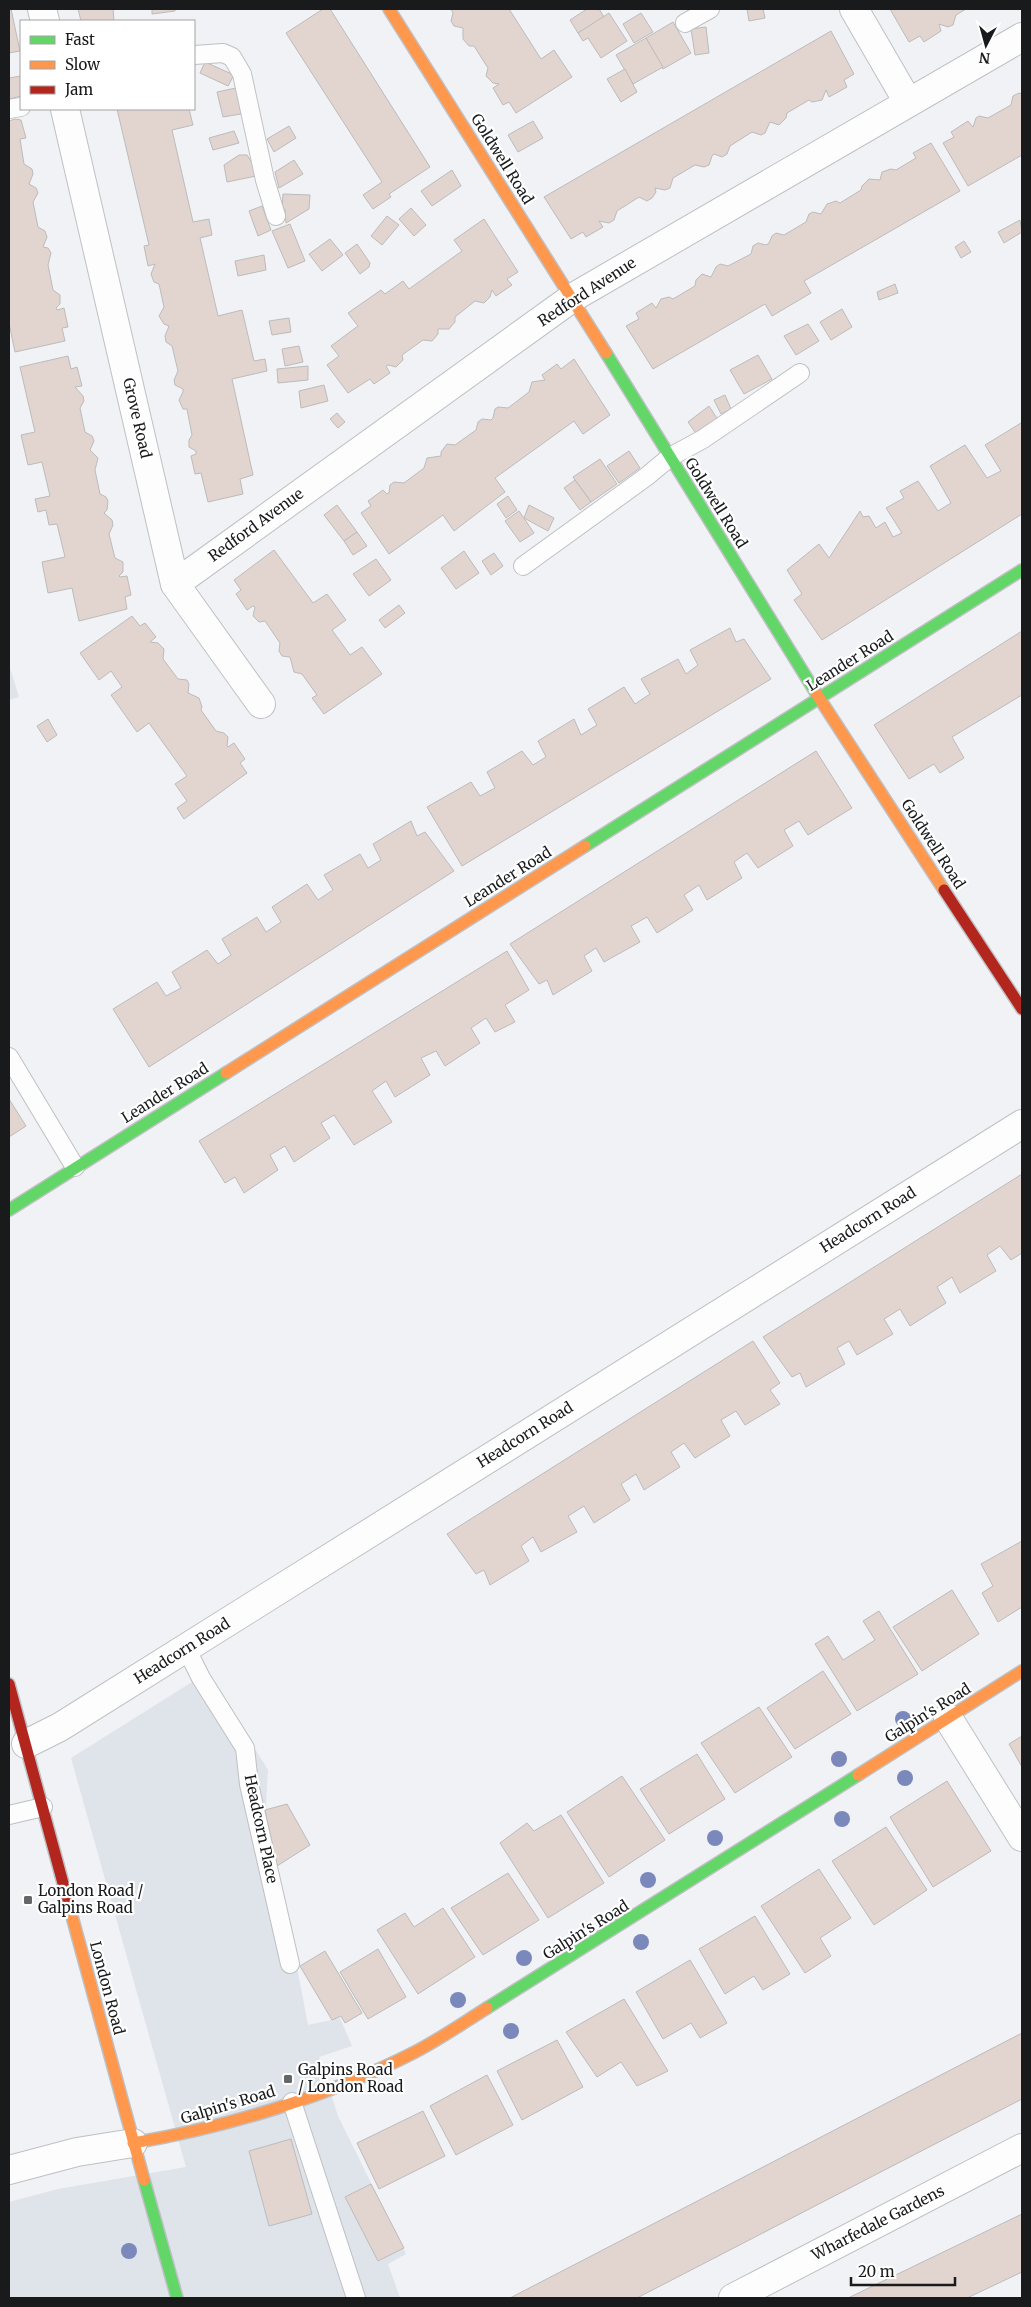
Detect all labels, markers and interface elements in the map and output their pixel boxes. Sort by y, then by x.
legend [20,20,195,110]
north arrow [961,20,1011,70]
text: Fast [65,30,95,49]
text: N [978,48,991,67]
text: Slow [65,55,100,74]
text: Jam [64,80,93,99]
street label: Goldwell Road [467,110,538,208]
street label: Redford Avenue [534,253,639,330]
street label: Grove Road [119,376,156,460]
street label: Goldwell Road [681,454,752,552]
street label: Redford Avenue [204,484,307,566]
street label: Leander Road [803,626,897,695]
street label: Goldwell Road [897,795,969,892]
street label: Leander Road [461,842,555,911]
street label: Leander Road [118,1058,212,1127]
street label: Headcorn Road [816,1182,919,1257]
street label: Headcorn Road [473,1397,576,1472]
street label: Headcorn Road [130,1613,233,1688]
street label: Galpin's Road [881,1679,974,1746]
street label: Headcorn Place [241,1773,282,1885]
place label: London Road / Galpins Road [38,1881,143,1917]
marker: London Road / Galpins Road [22,1894,34,1906]
street label: Galpin's Road [539,1896,632,1963]
street label: London Road [86,1939,129,2037]
place label: Galpins Road / London Road [298,2060,403,2096]
marker: Galpins Road / London Road [282,2073,294,2085]
street label: Galpin's Road [178,2081,277,2128]
street label: Wharfedale Gardens [807,2181,947,2265]
scale bar [851,2254,955,2286]
text: 20 m [858,2262,895,2281]

